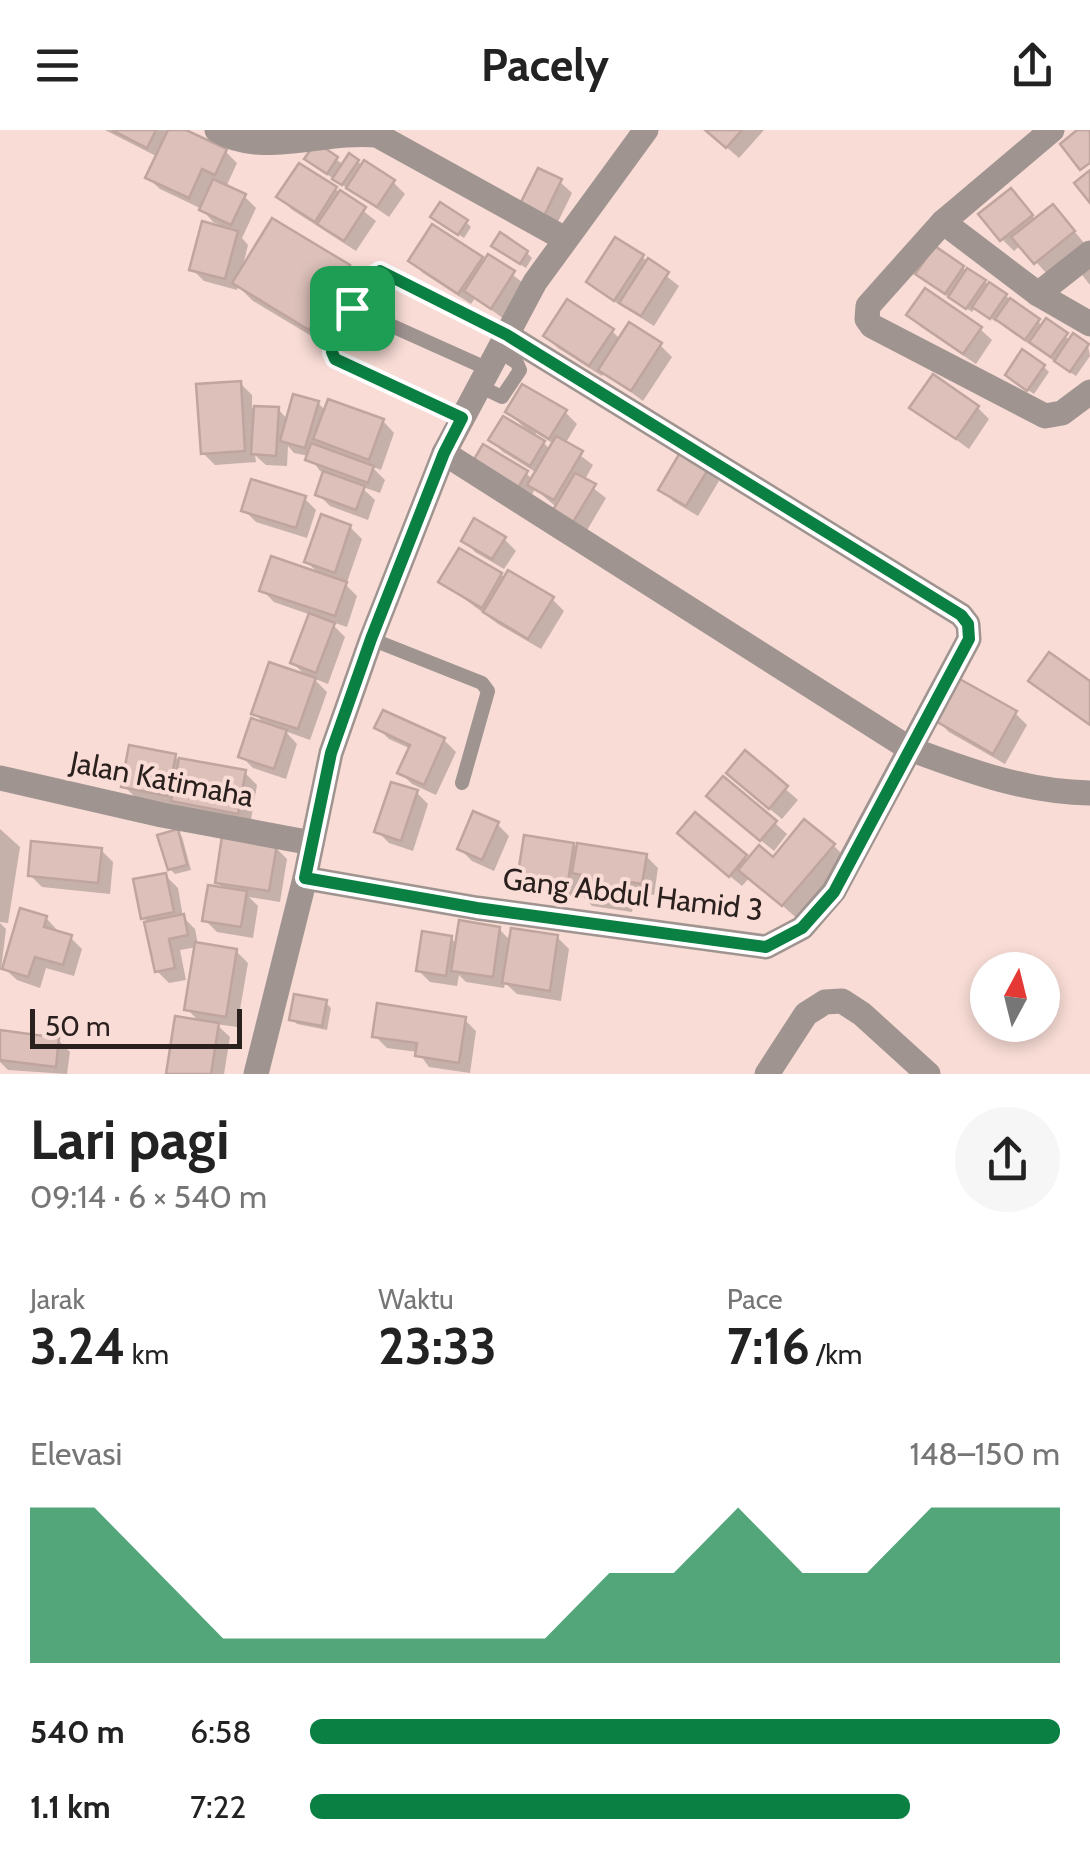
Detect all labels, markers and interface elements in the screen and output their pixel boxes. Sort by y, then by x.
icon: menu [30,38,85,93]
text: Pacely [481,38,609,92]
icon: share [1005,38,1060,93]
pin [310,266,395,351]
icon: arrive [325,281,380,336]
street label: Jalan Katimaha [66,743,257,815]
street label: Gang Abdul Hamid 3 [501,860,765,928]
north arrow [970,952,1060,1042]
map controls [970,952,1060,1042]
scale bar [30,1004,242,1048]
text: 50 m [45,1009,111,1043]
text: Lari pagi [30,1106,229,1173]
button: share [955,1107,1060,1212]
text: 09:14 · 6 × 540 m [30,1177,267,1216]
text: Jarak [30,1282,85,1316]
text: Waktu [378,1282,454,1316]
text: Pace [727,1282,783,1316]
text: 3.24 [30,1316,126,1377]
text: 23:33 [378,1316,497,1377]
text: 7:16 [727,1316,810,1377]
text: km [126,1337,169,1371]
text: /km [810,1337,862,1371]
text: Elevasi [30,1434,122,1473]
text: 148–150 m [909,1434,1060,1473]
text: 540 m [30,1712,125,1751]
text: 6:58 [190,1712,252,1751]
text: 1.1 km [30,1787,111,1826]
text: 7:22 [190,1787,246,1826]

